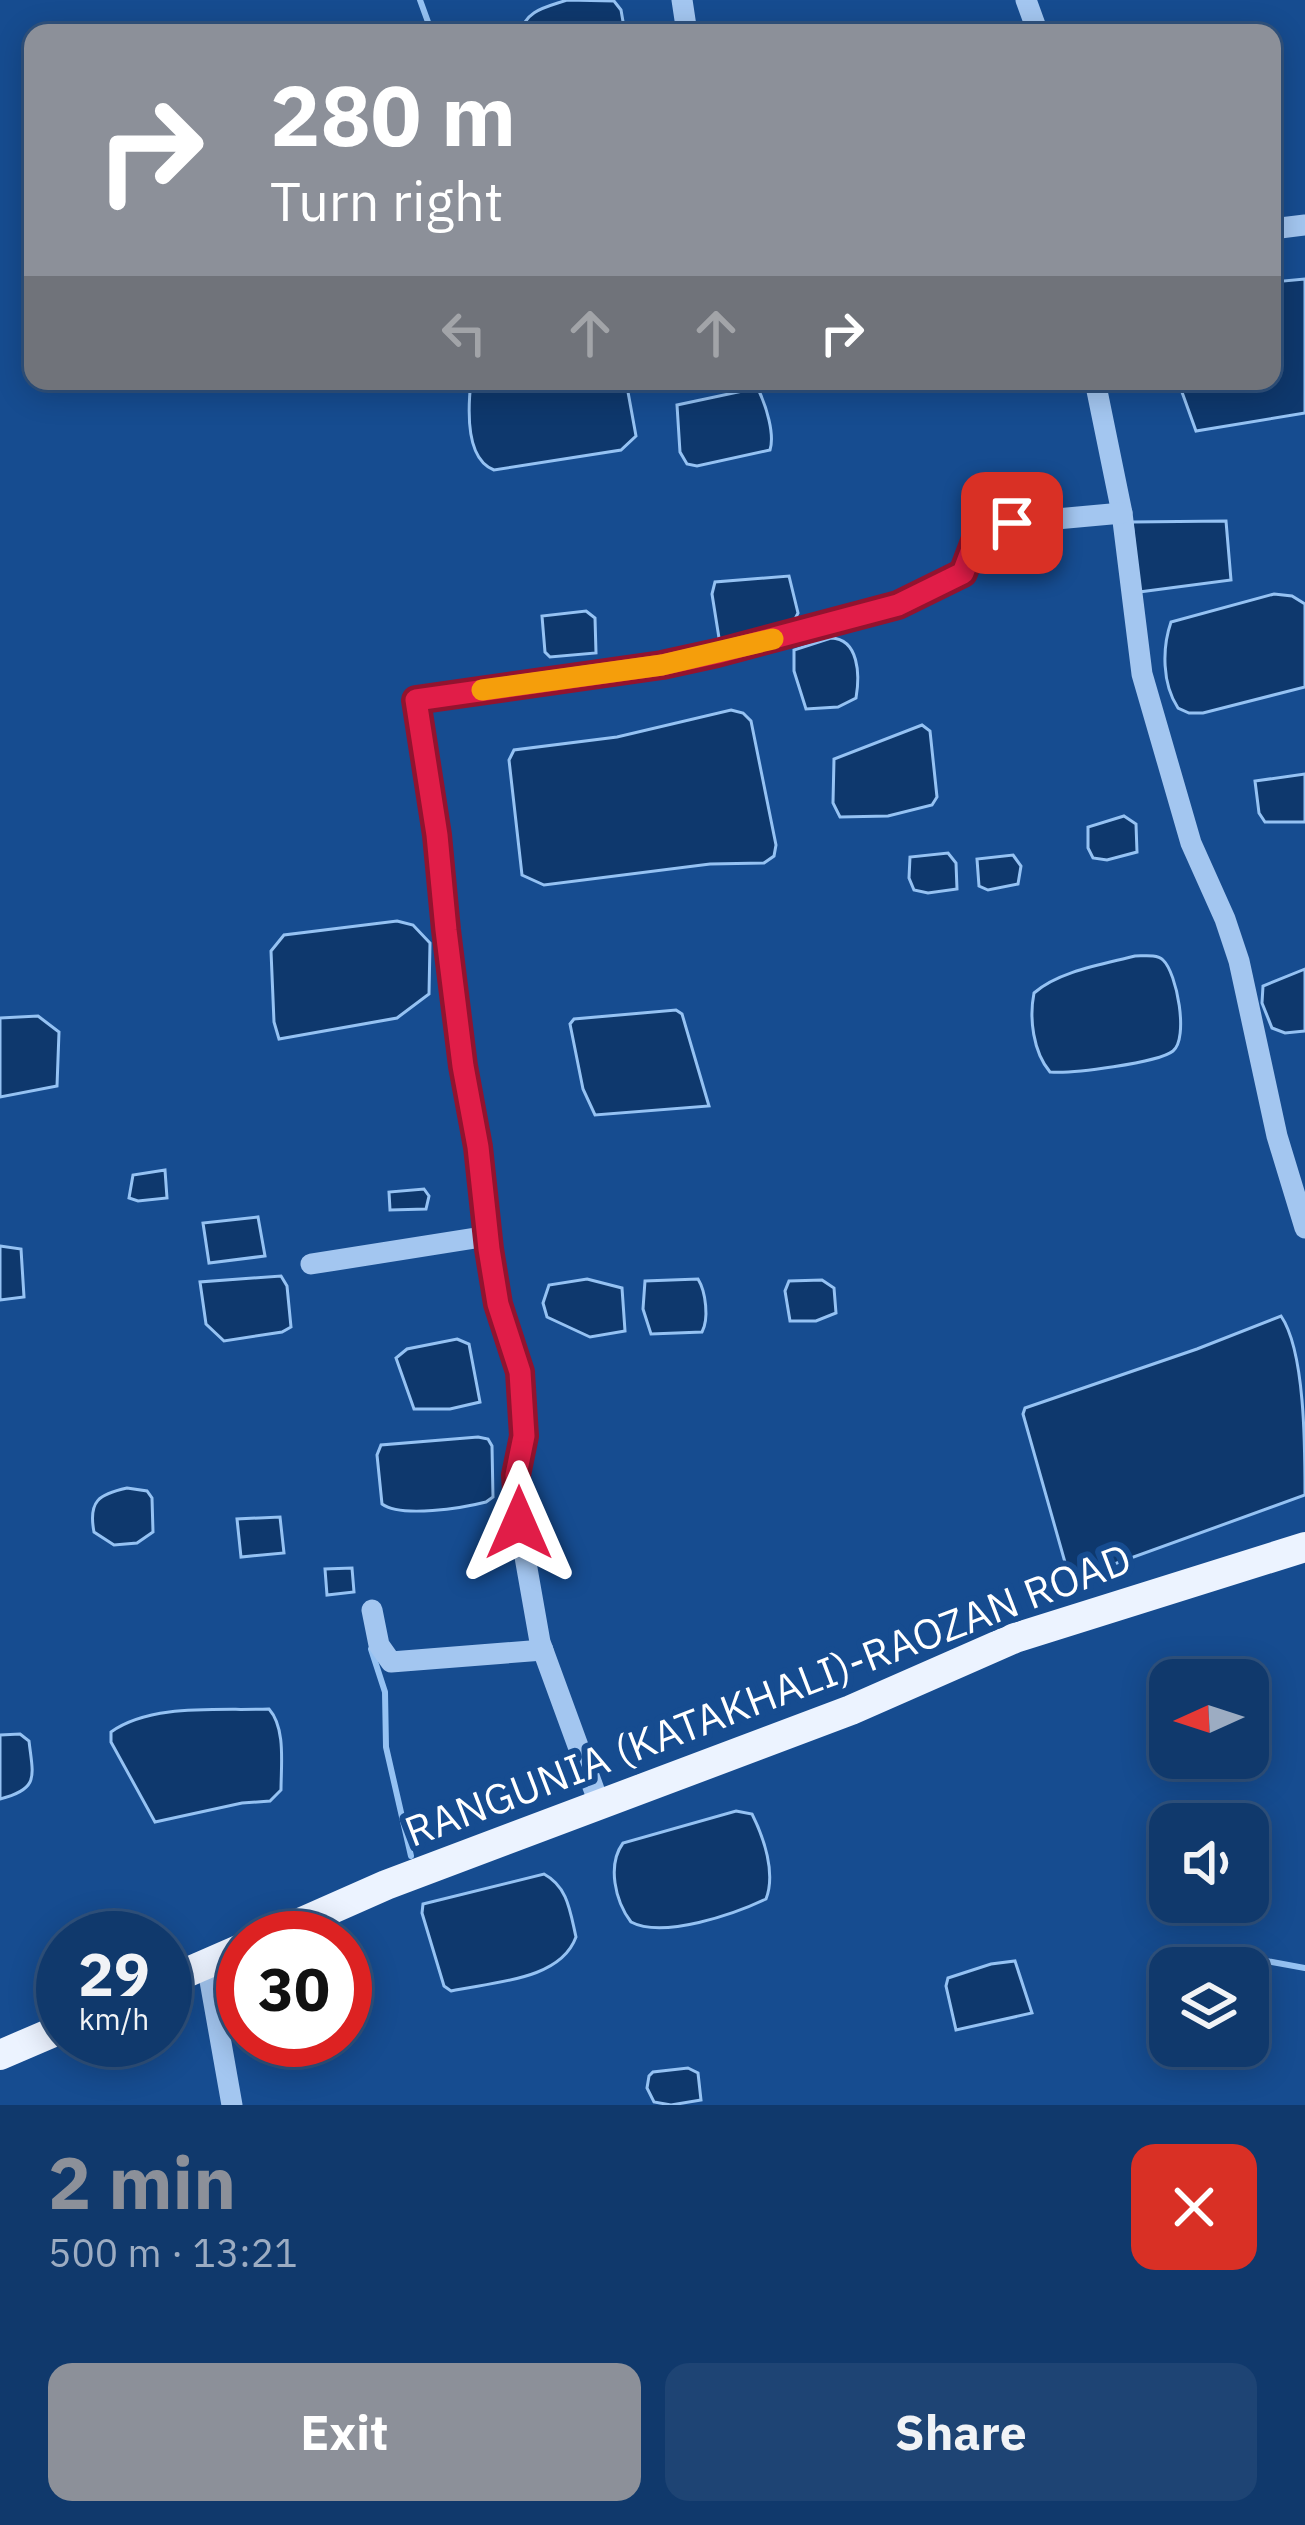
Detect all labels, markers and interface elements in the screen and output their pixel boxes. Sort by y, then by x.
text: 280 m [270,60,516,169]
icon: right [72,72,228,228]
text: Turn right [270,166,504,236]
icon: left [431,300,497,366]
icon: ahead [557,300,623,366]
icon: ahead [683,300,749,366]
icon: right [809,300,875,366]
pin [961,472,1063,574]
icon: arrive [979,490,1045,556]
position arrow [456,1460,582,1586]
street label: RANGUNIA (KATAKHALI)-RAOZAN ROAD [397,1530,1139,1859]
north arrow [1149,1659,1269,1779]
map controls [1149,1659,1269,2067]
button: sound [1149,1803,1269,1923]
speed limit sign: 30 [216,1911,372,2067]
text: 29 [78,1934,150,2013]
button: layers [1149,1947,1269,2067]
text: km/h [79,1999,149,2038]
text: 2 min [48,2135,236,2229]
button: close [1131,2144,1257,2270]
text: 500 m · 13:21 [48,2227,298,2278]
button: Exit [48,2363,641,2501]
button: Share [665,2363,1257,2501]

